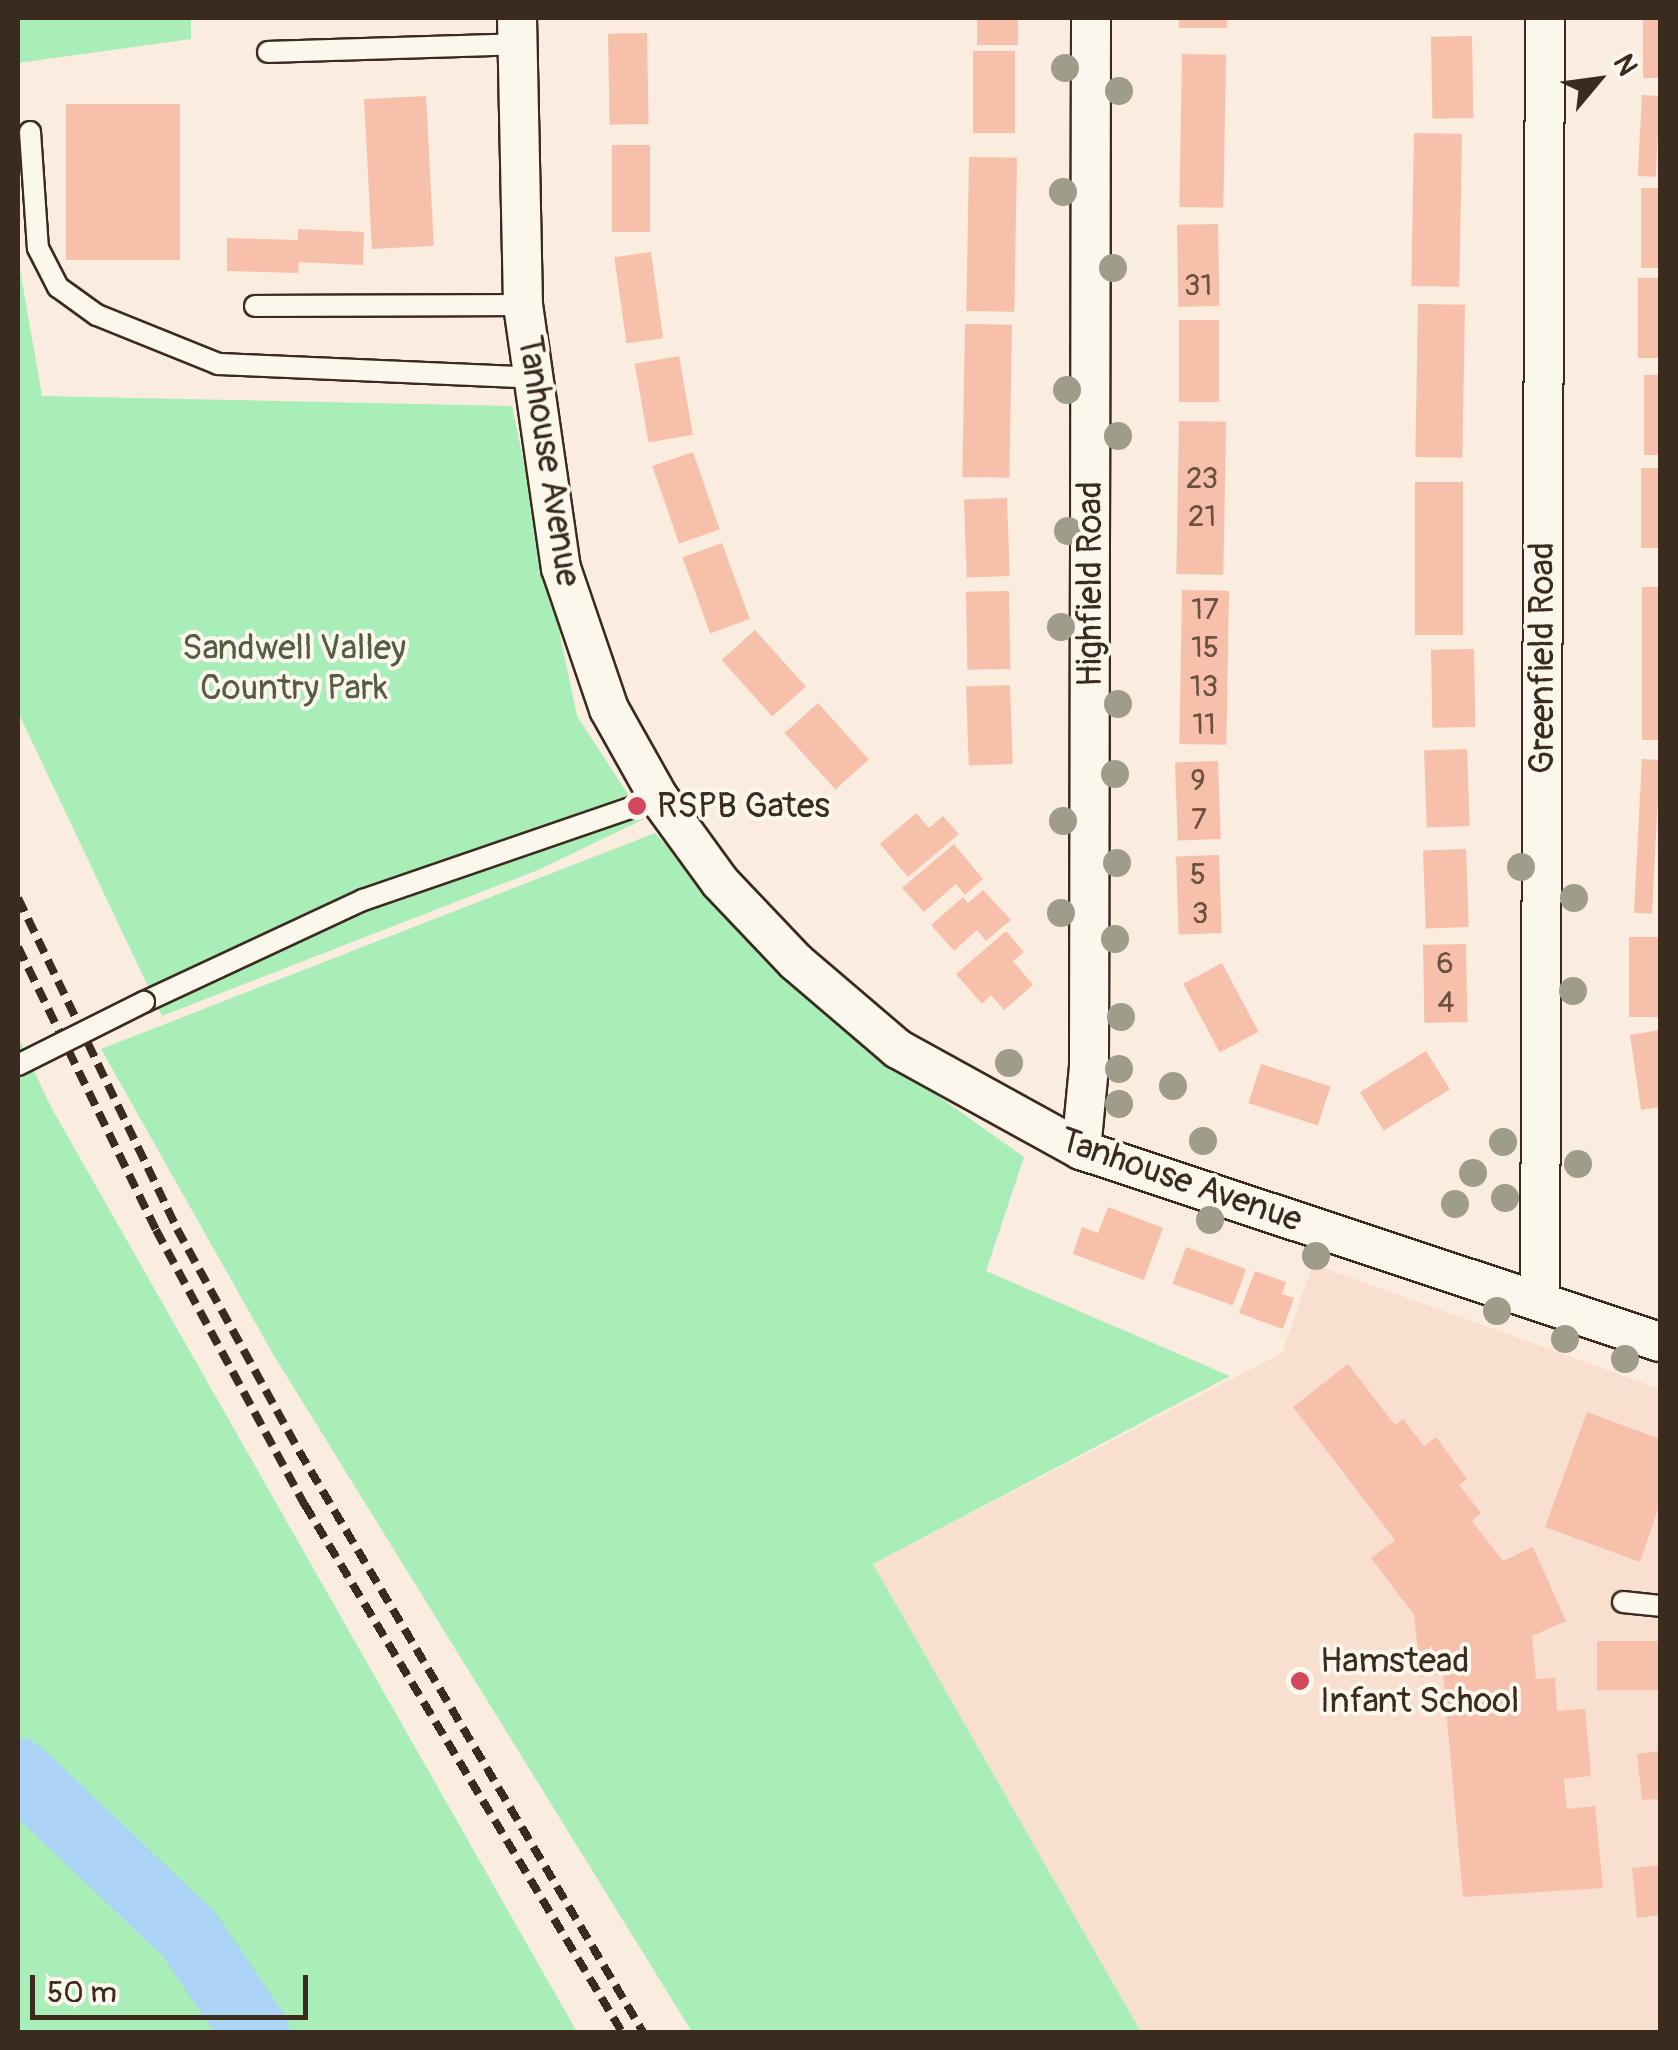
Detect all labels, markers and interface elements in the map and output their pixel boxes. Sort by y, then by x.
north arrow [1548,30,1648,130]
text: N [1605,48,1645,82]
house number: 31 [1184,268,1212,304]
street label: Tanhouse Avenue [508,333,590,589]
house number: 23 [1186,461,1218,497]
street label: Highfield Road [1069,481,1111,687]
house number: 21 [1188,499,1216,535]
street label: Greenfield Road [1521,542,1563,774]
house number: 17 [1191,592,1219,628]
park label: Sandwell Valley Country Park [182,627,406,709]
house number: 15 [1191,630,1219,666]
house number: 13 [1190,669,1218,705]
house number: 11 [1192,707,1216,743]
house number: 9 [1190,763,1206,799]
place label: RSPB Gates [657,785,830,827]
marker: RSPB Gates [626,795,648,817]
house number: 7 [1191,802,1207,838]
house number: 5 [1190,857,1206,893]
house number: 3 [1192,896,1208,932]
house number: 6 [1436,946,1454,982]
house number: 4 [1437,985,1455,1021]
street label: Tanhouse Avenue [1054,1119,1308,1241]
place label: Hamstead Infant School [1320,1640,1519,1722]
marker: Hamstead Infant School [1289,1670,1311,1692]
scale bar [35,1955,312,2017]
text: 50 m [47,1974,117,2011]

